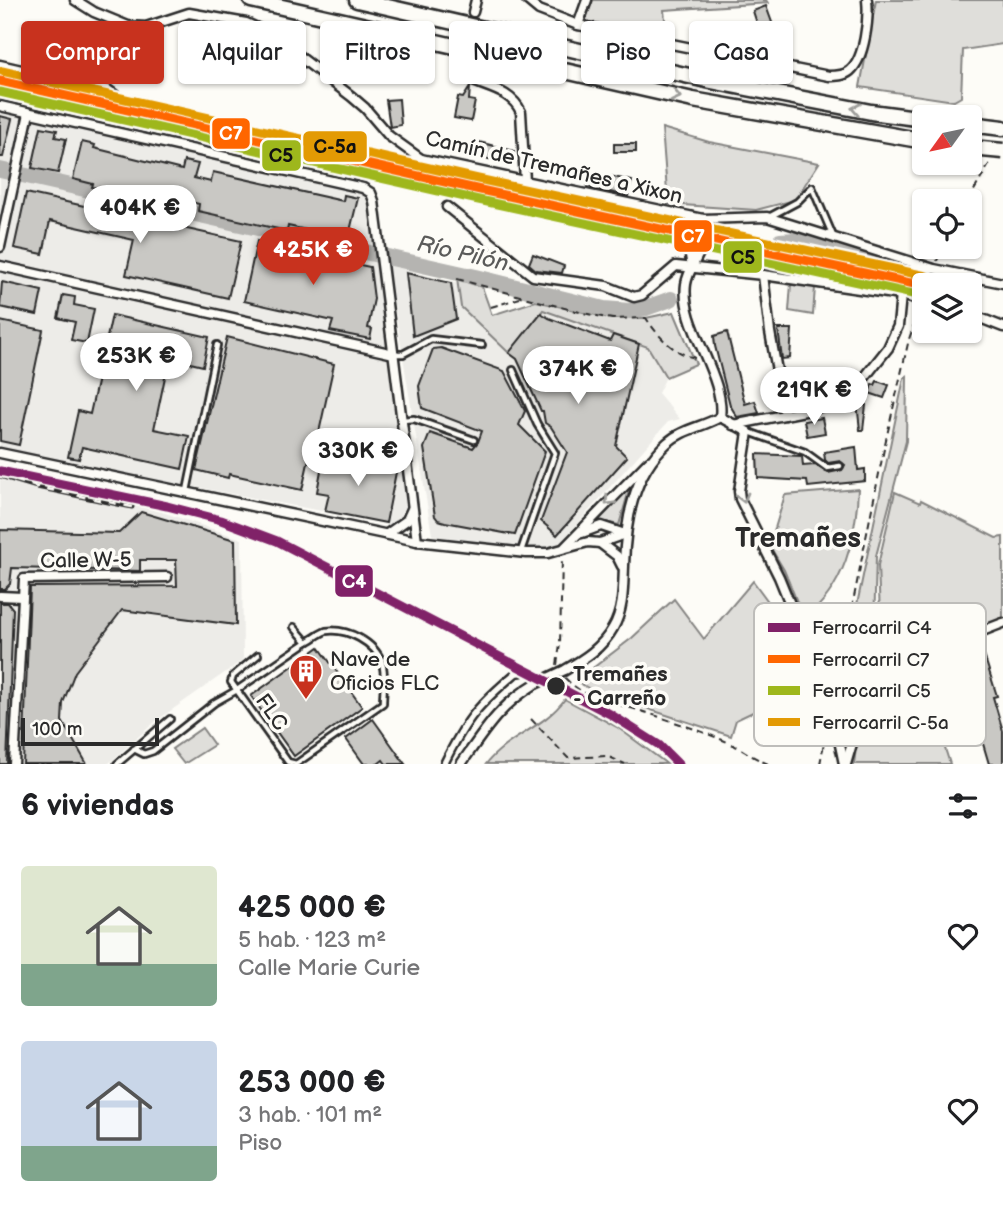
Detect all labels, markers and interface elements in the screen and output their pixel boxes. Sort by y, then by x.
chip: Comprar [21,21,164,84]
chip: Alquilar [178,21,306,84]
chip: Filtros [320,21,435,84]
chip: Nuevo [449,21,567,84]
chip: Piso [581,21,675,84]
chip: Casa [689,21,793,84]
one-way arrow [670,88,682,102]
one-way arrow [850,103,862,118]
north arrow [912,105,982,175]
map controls [912,105,982,343]
line badge: C7 [211,117,251,150]
text: C7 [219,123,243,146]
street label: Camín de Tremañes a Xixon [423,126,685,209]
line badge: C-5a [302,130,368,163]
text: C-5a [313,136,357,159]
line badge: C5 [261,139,302,172]
text: C5 [269,145,293,168]
pin: 404K € [83,186,197,245]
button: locate [912,189,982,259]
text: 404K € [100,194,180,222]
line badge: C7 [673,219,713,253]
text: C7 [681,226,705,249]
pin: 425K € [256,228,370,287]
water label: Río Pilón [414,230,511,278]
text: 425K € [273,236,353,264]
line badge: C5 [722,240,763,274]
text: C5 [731,247,755,270]
button: layers [912,273,982,343]
pin: 253K € [79,334,193,393]
text: 253K € [96,342,176,370]
pin: 374K € [521,346,635,406]
text: 374K € [539,355,617,383]
pin: 219K € [757,368,871,427]
text: 219K € [776,376,852,404]
pin: 330K € [301,428,415,488]
text: 330K € [318,437,398,465]
one-way arrow [734,492,749,504]
one-way arrow [605,493,618,506]
district label: Tremañes [735,522,861,555]
street label: Calle W-5 [40,547,132,574]
line badge: C4 [334,564,374,598]
text: C4 [342,571,366,594]
legend [754,603,986,746]
text: Ferrocarril C4 [812,617,932,640]
place label: Nave de Oficios FLC [330,647,439,696]
text: Ferrocarril C7 [812,649,930,672]
building icon: Nave de Oficios FLC [287,652,325,701]
place label: Tremañes - Carreño [573,662,668,711]
marker: Tremañes - Carreño [545,675,567,697]
text: Ferrocarril C5 [812,680,931,703]
street label: FLC [250,689,293,735]
text: Ferrocarril C-5a [812,712,949,735]
scale bar [21,715,159,747]
text: 100 m [32,718,83,741]
icon: filters [944,787,982,825]
text: 6 viviendas [21,788,174,824]
text: 425 000 € [238,890,386,926]
icon: home [77,894,161,978]
icon: heart [944,917,982,955]
text: 5 hab. · 123 m² [238,926,386,954]
text: Calle Marie Curie [238,954,420,982]
text: 253 000 € [238,1065,386,1101]
icon: home [77,1069,161,1153]
icon: heart [944,1092,982,1130]
text: 3 hab. · 101 m² [238,1101,382,1129]
text: Piso [238,1129,282,1157]

